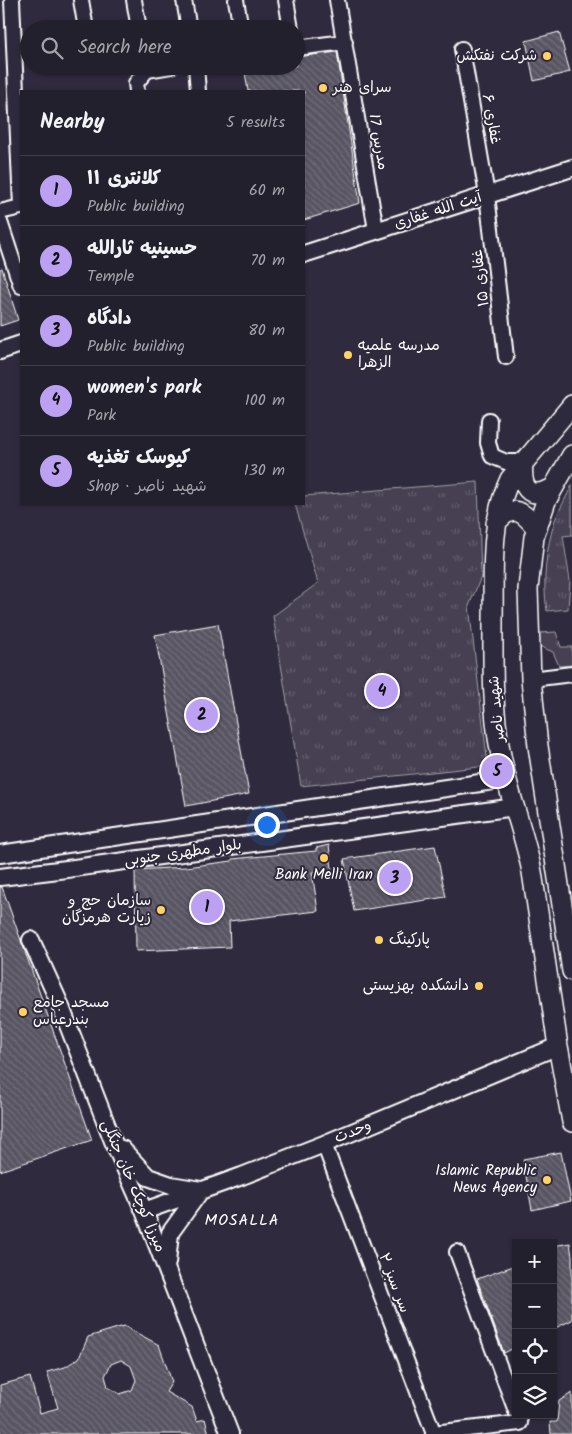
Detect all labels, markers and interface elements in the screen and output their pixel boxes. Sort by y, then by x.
search box [20,20,305,75]
text: Search here [78,33,172,63]
icon: search [38,34,66,62]
place label: شرکت نفتکش [456,44,537,68]
marker: شرکت نفتکش [541,50,553,62]
place label: سرای هنر [331,76,392,100]
marker: سرای هنر [317,82,329,94]
street label: غفاری ۶ [475,92,507,146]
text: Nearby [40,106,105,139]
text: 5 results [226,110,285,135]
street label: مدرس 17 [361,112,395,172]
text: کلانتری ۱۱ [87,164,161,194]
text: 1 [54,178,58,203]
text: 60 m [249,178,285,203]
street label: آیت الله غفاری [391,185,486,236]
text: Public building [87,194,185,219]
text: حسینیه ثارالله [87,234,197,264]
text: 2 [51,248,61,273]
text: 70 m [250,248,285,273]
street label: غفاری ۱۵ [466,248,496,308]
text: Temple [87,264,134,289]
text: دادگاه [87,304,131,334]
text: 3 [52,318,60,343]
text: 80 m [248,318,285,343]
text: Public building [87,334,185,359]
place label: مدرسه علمیه الزهرا [358,334,440,375]
marker: مدرسه علمیه الزهرا [342,349,354,361]
text: women's park [87,373,201,403]
text: 4 [52,388,60,413]
text: 100 m [245,388,285,413]
text: Park [87,403,116,428]
text: کیوسک تغذیه [87,443,190,473]
text: 5 [52,458,60,483]
text: 130 m [244,458,285,483]
text: Shop · شهید ناصر [87,474,207,499]
pin: 4 [366,672,398,710]
street label: شهید ناصر [482,675,512,745]
pin: 2 [186,696,218,734]
pin: 5 [481,752,513,790]
your location [254,812,280,838]
street label: بلوار مطهری جنوبی [123,833,243,873]
marker: Bank Melli Iran [318,852,330,864]
pin: 3 [379,859,411,897]
place label: Bank Melli Iran [275,863,373,887]
pin: 1 [191,888,223,926]
place label: سازمان حج و زیارت هرمزگان [62,889,151,930]
marker: سازمان حج و زیارت هرمزگان [155,904,167,916]
place label: پارکینگ [389,928,430,952]
marker: پارکینگ [373,934,385,946]
place label: دانشکده بهزیستی [363,974,469,998]
marker: دانشکده بهزیستی [473,980,485,992]
place label: مسجد جامع بندرعباس [33,991,110,1032]
marker: مسجد جامع بندرعباس [17,1006,29,1018]
street label: وحدت [331,1114,375,1150]
street label: میرزا کوچک خان جنگلی [94,1116,172,1256]
place label: Islamic Republic News Agency [435,1159,538,1200]
marker: Islamic Republic News Agency [541,1174,553,1186]
district label: MOSALLA [205,1208,279,1233]
map controls [512,1239,557,1419]
button: + [512,1239,557,1284]
street label: سر سبز ۲ [372,1250,416,1316]
button: − [512,1284,557,1329]
button: locate [512,1329,557,1374]
button: layers [512,1374,557,1419]

